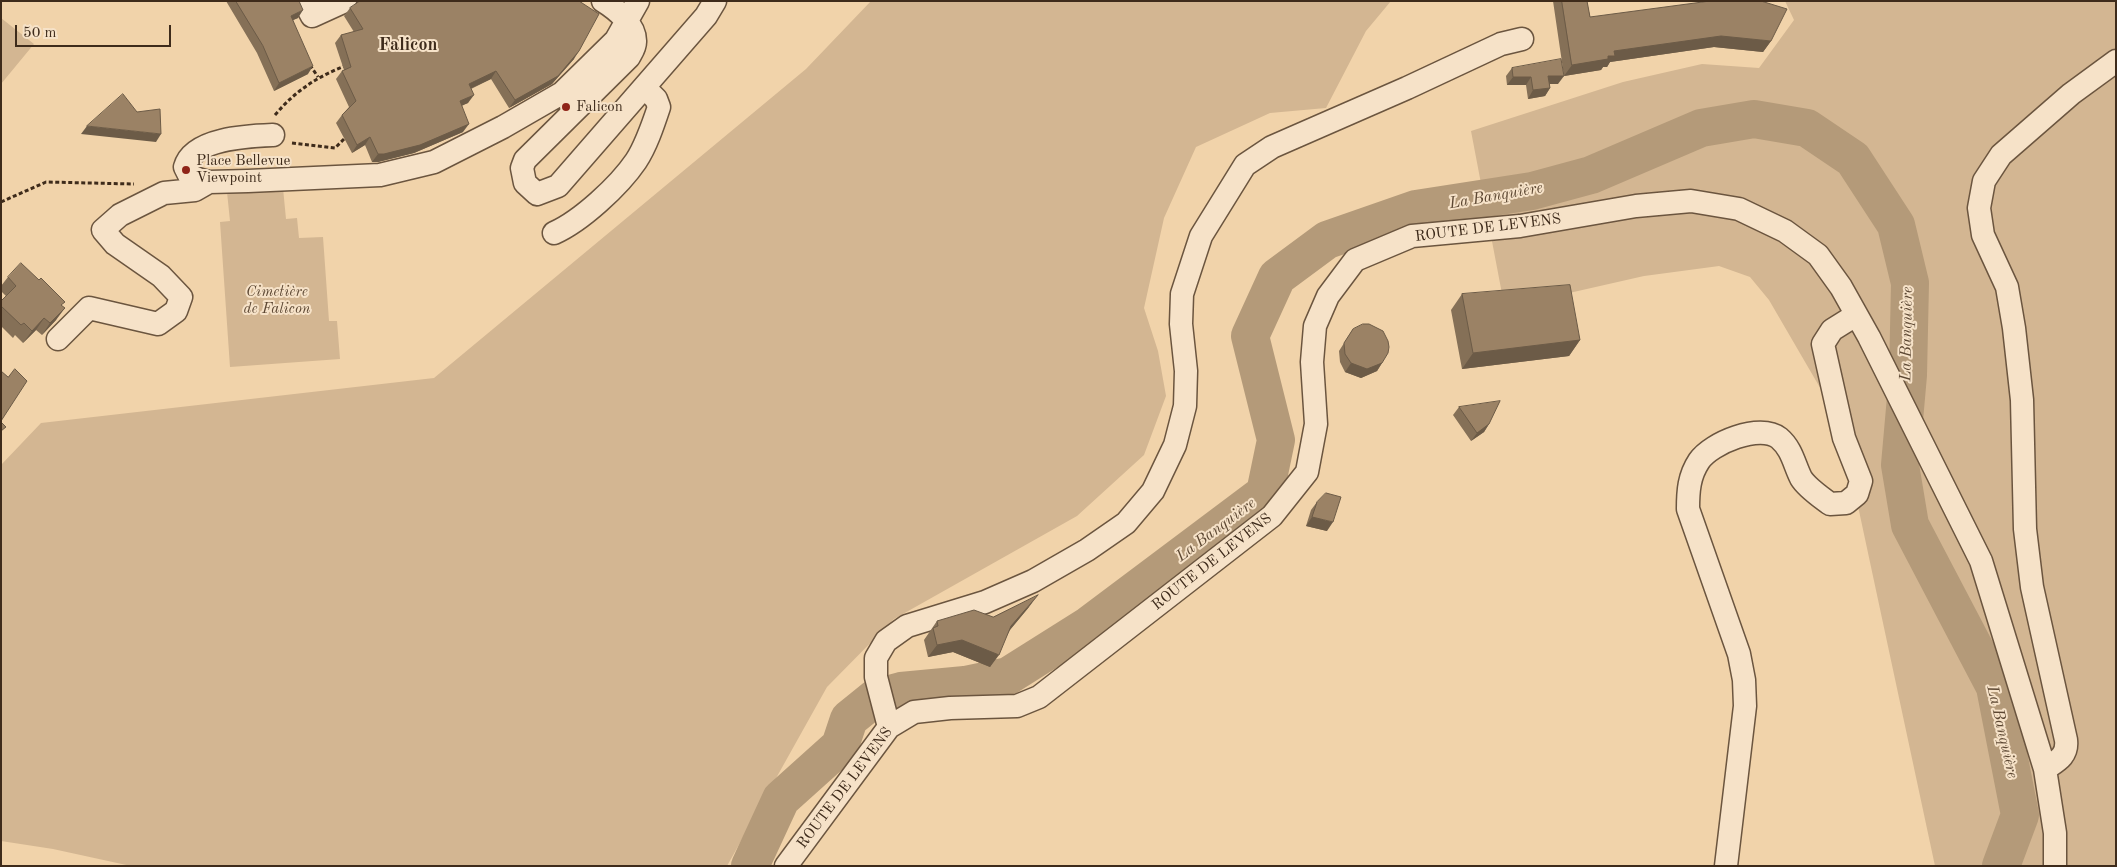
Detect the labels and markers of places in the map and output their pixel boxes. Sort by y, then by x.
place label: Falicon [576,98,623,116]
marker: Falicon [560,101,572,113]
place label: Place Bellevue Viewpoint [196,152,290,187]
marker: Place Bellevue Viewpoint [180,164,192,176]

